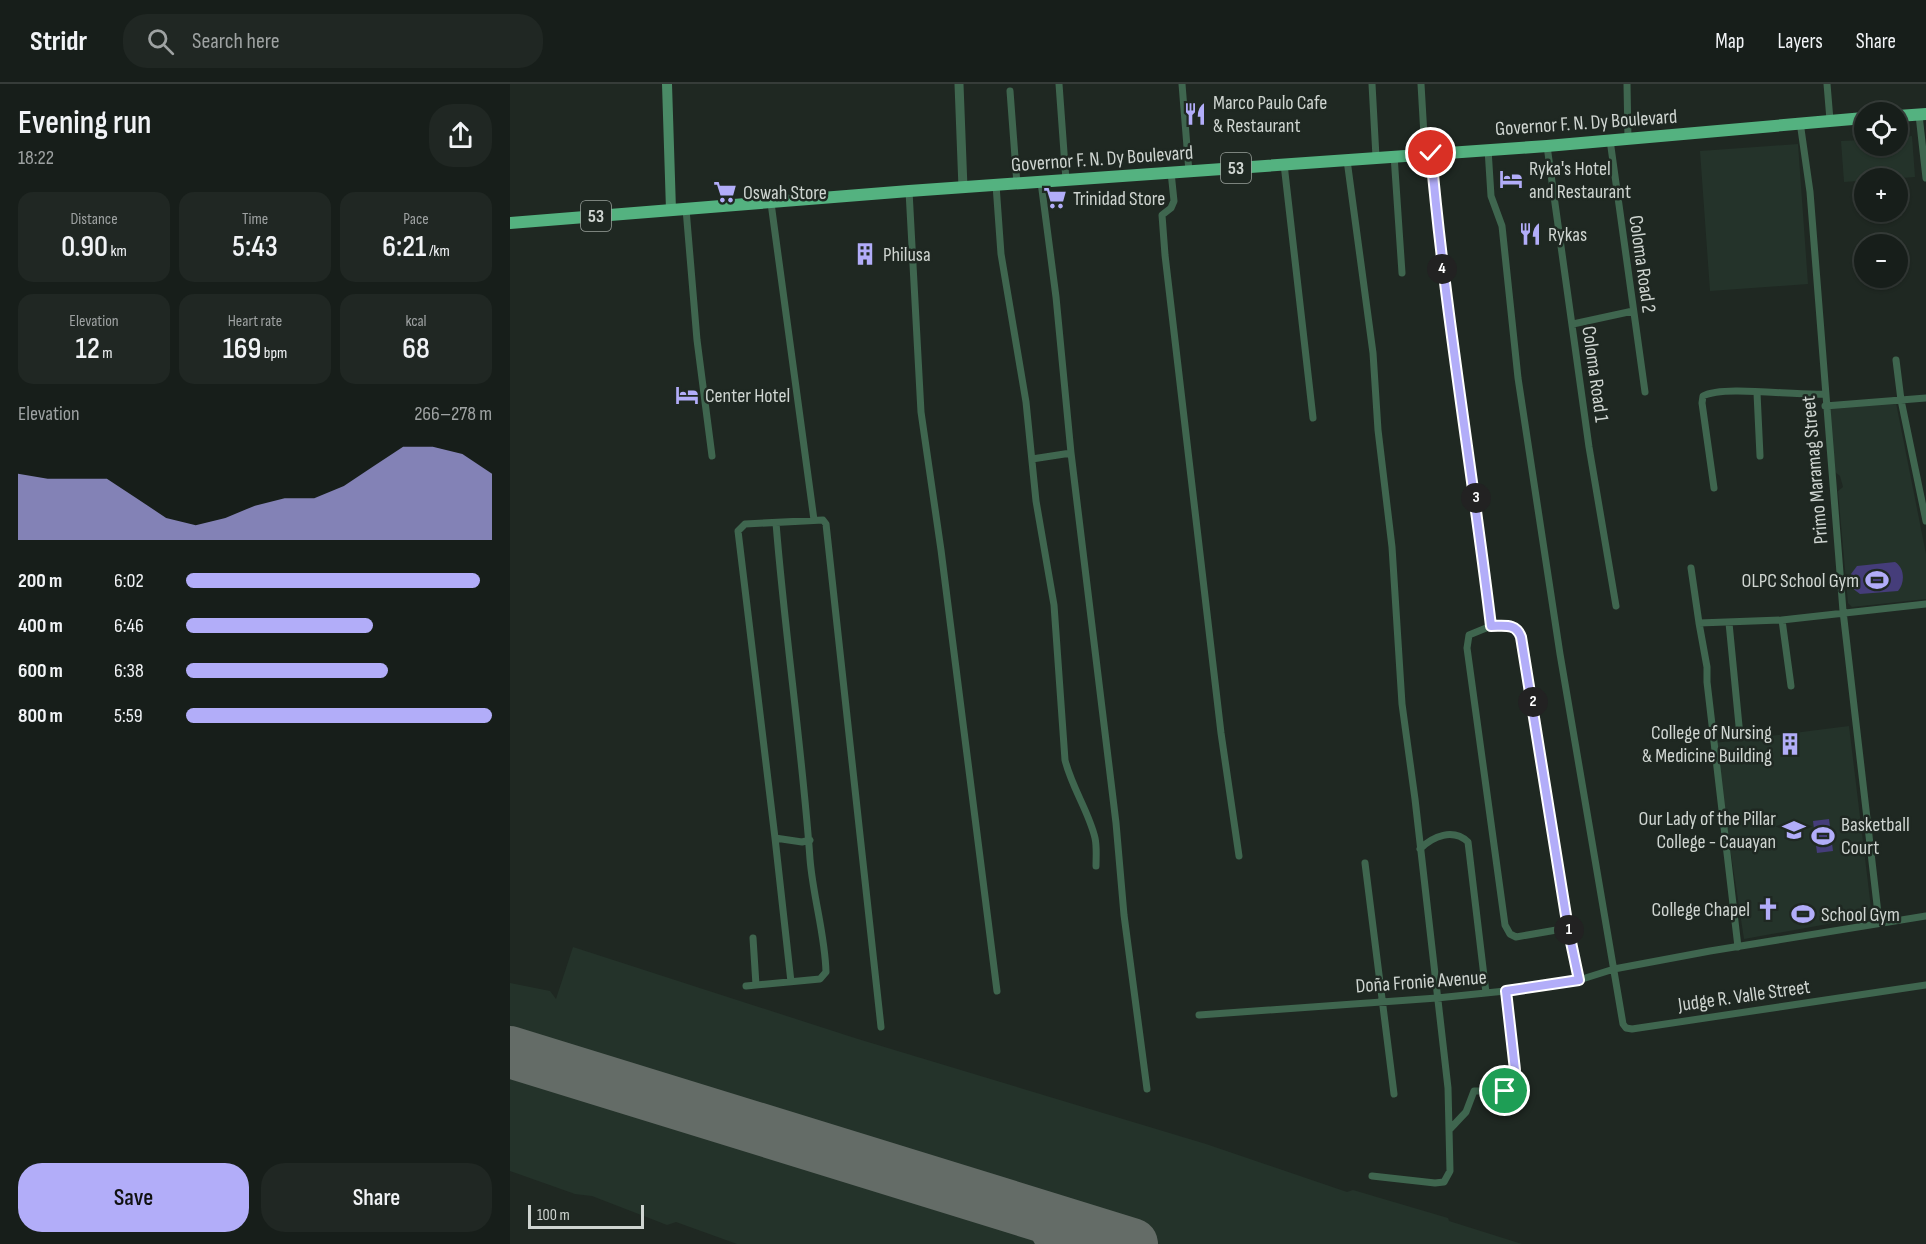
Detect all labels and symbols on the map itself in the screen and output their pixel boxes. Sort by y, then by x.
place label: Marco Paulo Cafe & Restaurant [1213,91,1327,138]
restaurant icon: Marco Paulo Cafe & Restaurant [1182,101,1208,127]
street label: Governor F. N. Dy Boulevard [1494,105,1678,141]
pin [1405,127,1456,178]
street label: Governor F. N. Dy Boulevard [1010,141,1194,177]
road number: 53 [1221,153,1251,183]
place label: Ryka's Hotel and Restaurant [1529,157,1631,204]
hotel icon: Ryka's Hotel and Restaurant [1498,166,1524,192]
supermarket icon: Oswah Store [712,179,738,205]
place label: Oswah Store [743,181,827,205]
supermarket icon: Trinidad Store [1042,185,1068,211]
place label: Trinidad Store [1073,187,1165,211]
road number: 53 [581,201,611,231]
street label: Coloma Road 2 [1623,214,1661,314]
restaurant icon: Rykas [1517,221,1543,247]
place label: Rykas [1548,223,1587,247]
building icon: Philusa [852,241,878,267]
place label: Philusa [883,243,931,267]
pin: 4 [1427,254,1457,284]
street label: Coloma Road 1 [1576,324,1614,424]
hotel icon: Center Hotel [674,382,700,408]
place label: Center Hotel [705,384,790,408]
street label: Primo Maramag Street [1797,395,1833,545]
pin: 3 [1461,483,1491,513]
sports icon: OLPC School Gym [1864,567,1890,593]
place label: OLPC School Gym [1742,569,1859,593]
pin: 2 [1518,687,1548,717]
place label: College of Nursing & Medicine Building [1642,721,1772,768]
building icon: College of Nursing & Medicine Building [1777,731,1803,757]
place label: Our Lady of the Pillar College - Cauayan [1639,807,1776,854]
place label: Basketball Court [1841,813,1910,860]
school or university icon: Our Lady of the Pillar College - Cauayan [1781,817,1807,843]
sports icon: Basketball Court [1810,823,1836,849]
church icon: College Chapel [1755,896,1781,922]
place label: College Chapel [1652,898,1750,922]
sports icon: School Gym [1790,901,1816,927]
place label: School Gym [1821,903,1900,927]
pin: 1 [1554,915,1584,945]
street label: Doña Fronie Avenue [1355,965,1487,999]
street label: Judge R. Valle Street [1676,975,1812,1017]
pin [1479,1065,1530,1116]
scale bar [528,1202,644,1230]

